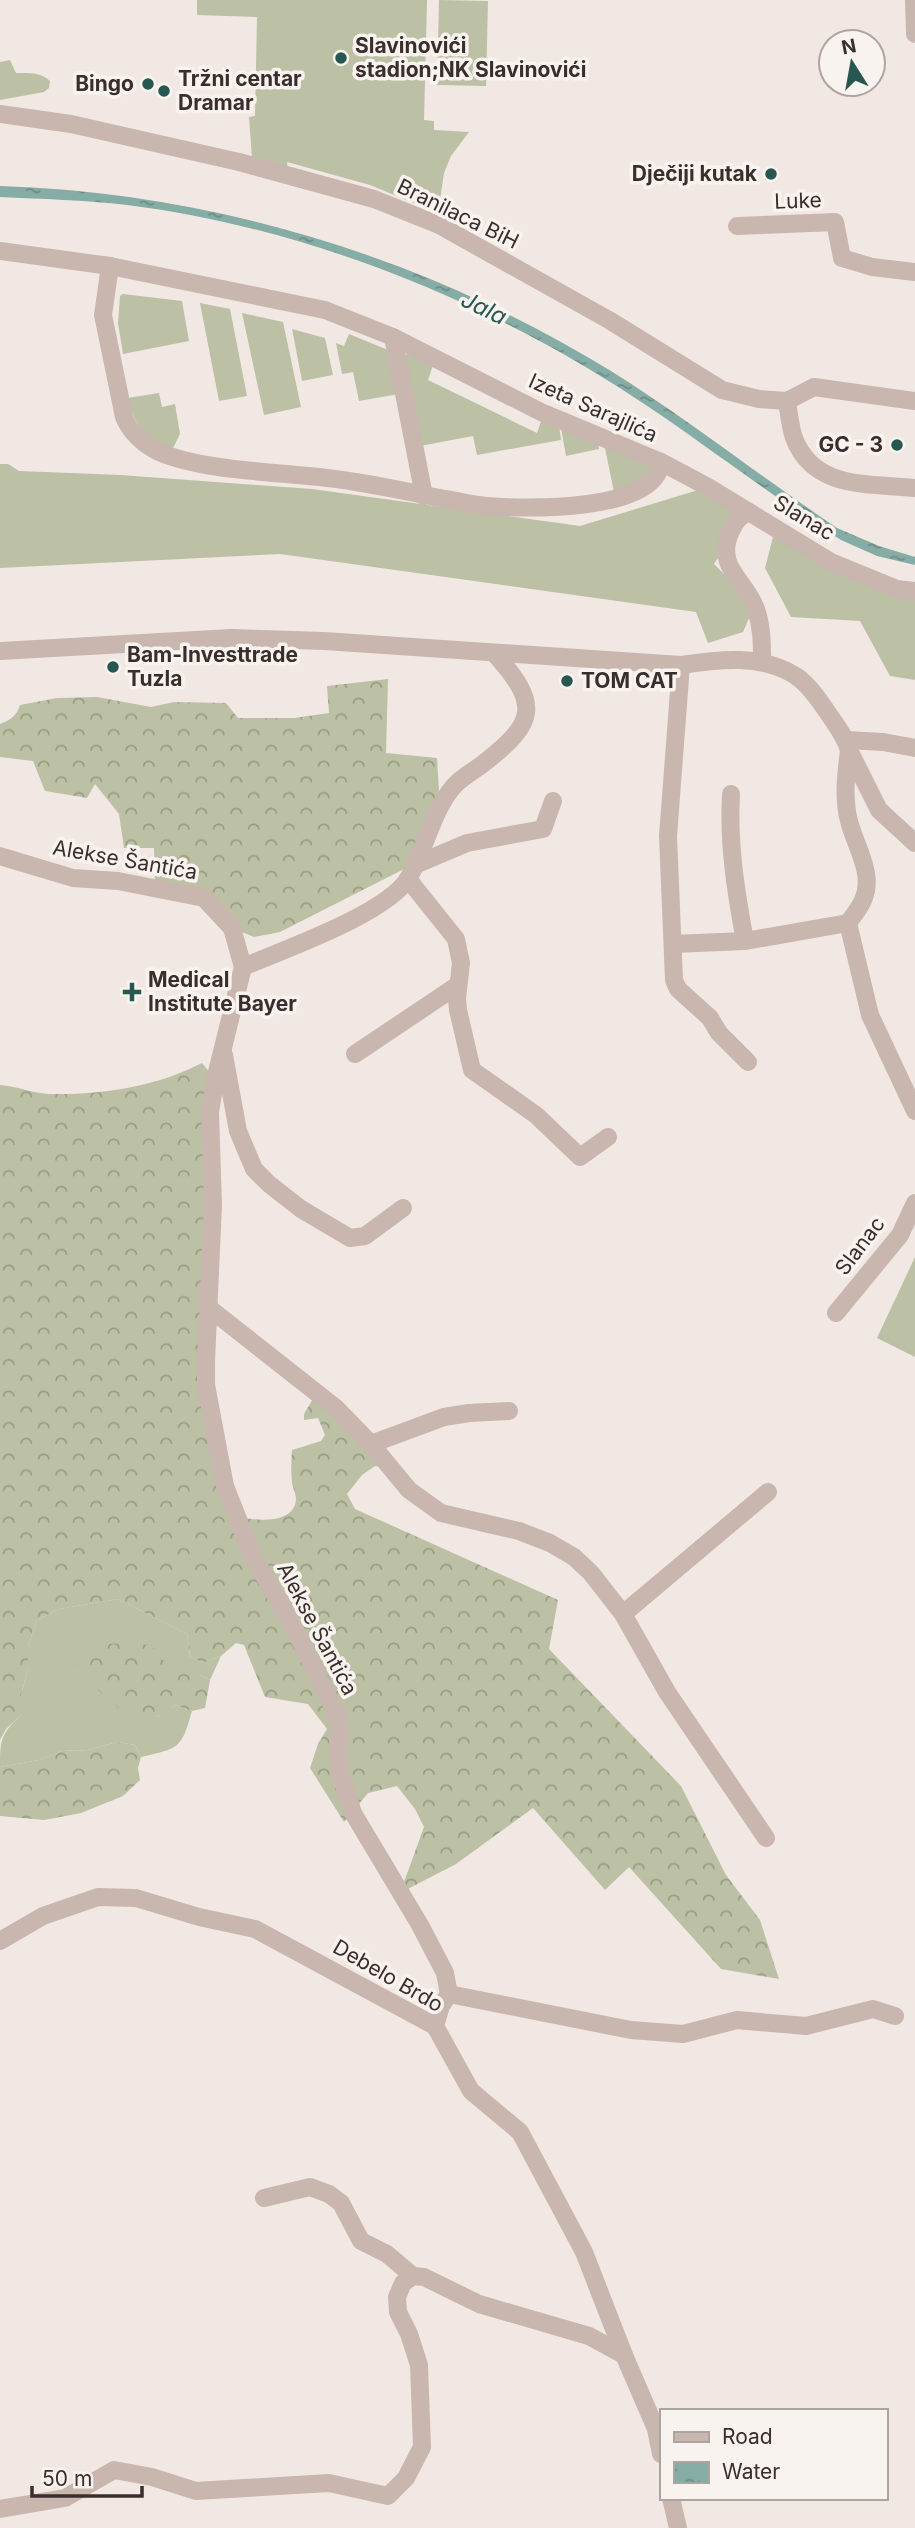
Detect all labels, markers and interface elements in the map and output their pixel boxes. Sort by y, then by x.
north arrow [817,28,887,98]
place label: Slavinovići stadion;NK Slavinovići [355,33,586,82]
text: N [840,34,858,59]
marker: Slavinovići stadion;NK Slavinovići [333,50,349,66]
place label: Tržni centar Dramar [178,66,302,115]
place label: Bingo [75,71,134,96]
marker: Bingo [140,76,156,92]
marker: Tržni centar Dramar [156,83,172,99]
place label: Dječiji kutak [632,161,758,186]
marker: Dječiji kutak [763,166,779,182]
street label: Branilaca BiH [393,173,523,254]
street label: Luke [774,187,822,214]
water label: Jala [457,285,511,331]
street label: Izeta Sarajlića [525,368,661,447]
place label: GC - 3 [818,432,883,457]
marker: GC - 3 [889,437,905,453]
street label: Slanac [769,490,839,545]
place label: Bam-Investtrade Tuzla [127,642,298,691]
marker: Bam-Investtrade Tuzla [105,659,121,675]
place label: TOM CAT [581,668,678,693]
marker: TOM CAT [559,673,575,689]
street label: Alekse Šantića [51,835,199,885]
place label: Medical Institute Bayer [148,967,297,1016]
marker: Medical Institute Bayer [122,982,142,1002]
street label: Slanac [830,1212,890,1280]
street label: Alekse Šantića [272,1558,363,1699]
street label: Debelo Brdo [329,1934,448,2017]
legend [660,2409,887,2500]
text: Road [722,2424,773,2449]
scale bar [32,2454,142,2498]
text: Water [722,2459,780,2484]
text: 50 m [42,2466,92,2491]

